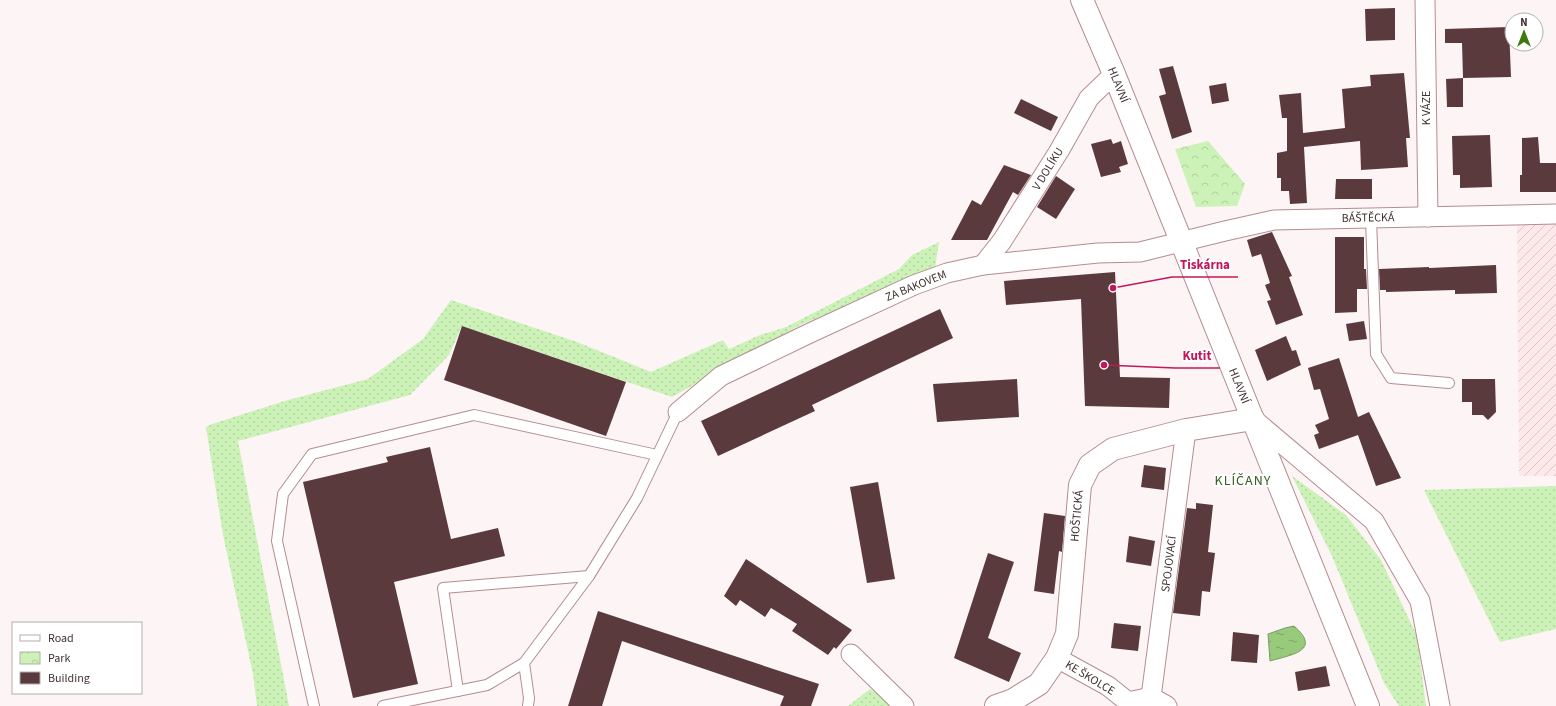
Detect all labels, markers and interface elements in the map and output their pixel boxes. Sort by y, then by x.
north arrow [1504,12,1544,52]
text: N [1520,15,1528,30]
street label: HLAVNÍ [1103,65,1133,106]
street label: K VÁZE [1418,91,1435,125]
street label: V DOLÍKU [1028,144,1068,194]
street label: BÁŠTĚCKÁ [1341,209,1395,227]
callout: Tiskárna [1172,252,1238,277]
text: Tiskárna [1180,256,1230,274]
street label: ZA BAKOVEM [883,266,949,306]
callout: Kutit [1175,343,1220,368]
text: Kutit [1183,347,1211,365]
street label: HLAVNÍ [1224,366,1254,407]
district label: KLÍČANY [1215,471,1271,491]
street label: HOŠTICKÁ [1066,489,1088,543]
street label: SPOJOVACÍ [1157,534,1181,593]
legend [12,622,142,694]
text: Road [48,630,74,647]
text: Park [48,650,70,667]
street label: KE ŠKOLCE [1062,656,1118,700]
text: Building [48,670,90,687]

